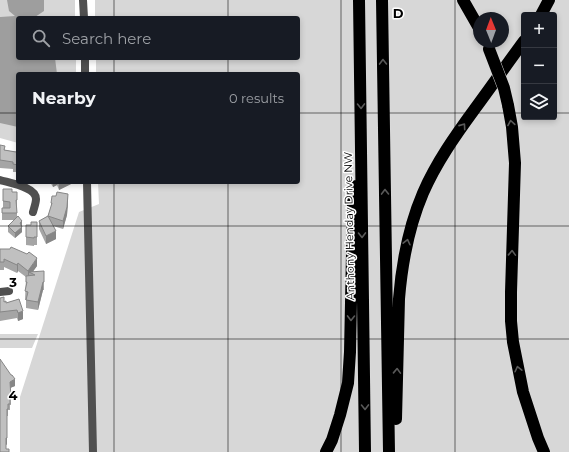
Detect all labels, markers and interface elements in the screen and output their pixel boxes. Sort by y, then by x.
text: D [393,5,404,21]
north arrow [473,12,509,48]
map controls [521,12,557,120]
button: + [521,12,557,48]
search box [16,16,300,60]
icon: search [30,27,52,49]
text: Search here [62,29,151,48]
button: − [521,48,557,84]
one-way arrow [379,59,387,65]
button: layers [521,84,557,120]
text: Nearby [32,88,96,108]
text: 0 results [229,90,284,106]
one-way arrow [356,103,365,109]
one-way arrow [507,120,516,126]
one-way arrow [458,123,465,130]
street label: Anthony Henday Drive NW [341,152,357,300]
one-way arrow [381,189,389,195]
one-way arrow [358,232,367,238]
one-way arrow [402,239,411,246]
one-way arrow [508,250,517,256]
text: 3 [8,274,17,290]
one-way arrow [347,315,355,321]
one-way arrow [515,366,523,372]
one-way arrow [393,368,401,374]
text: 4 [9,387,18,403]
one-way arrow [361,404,369,410]

